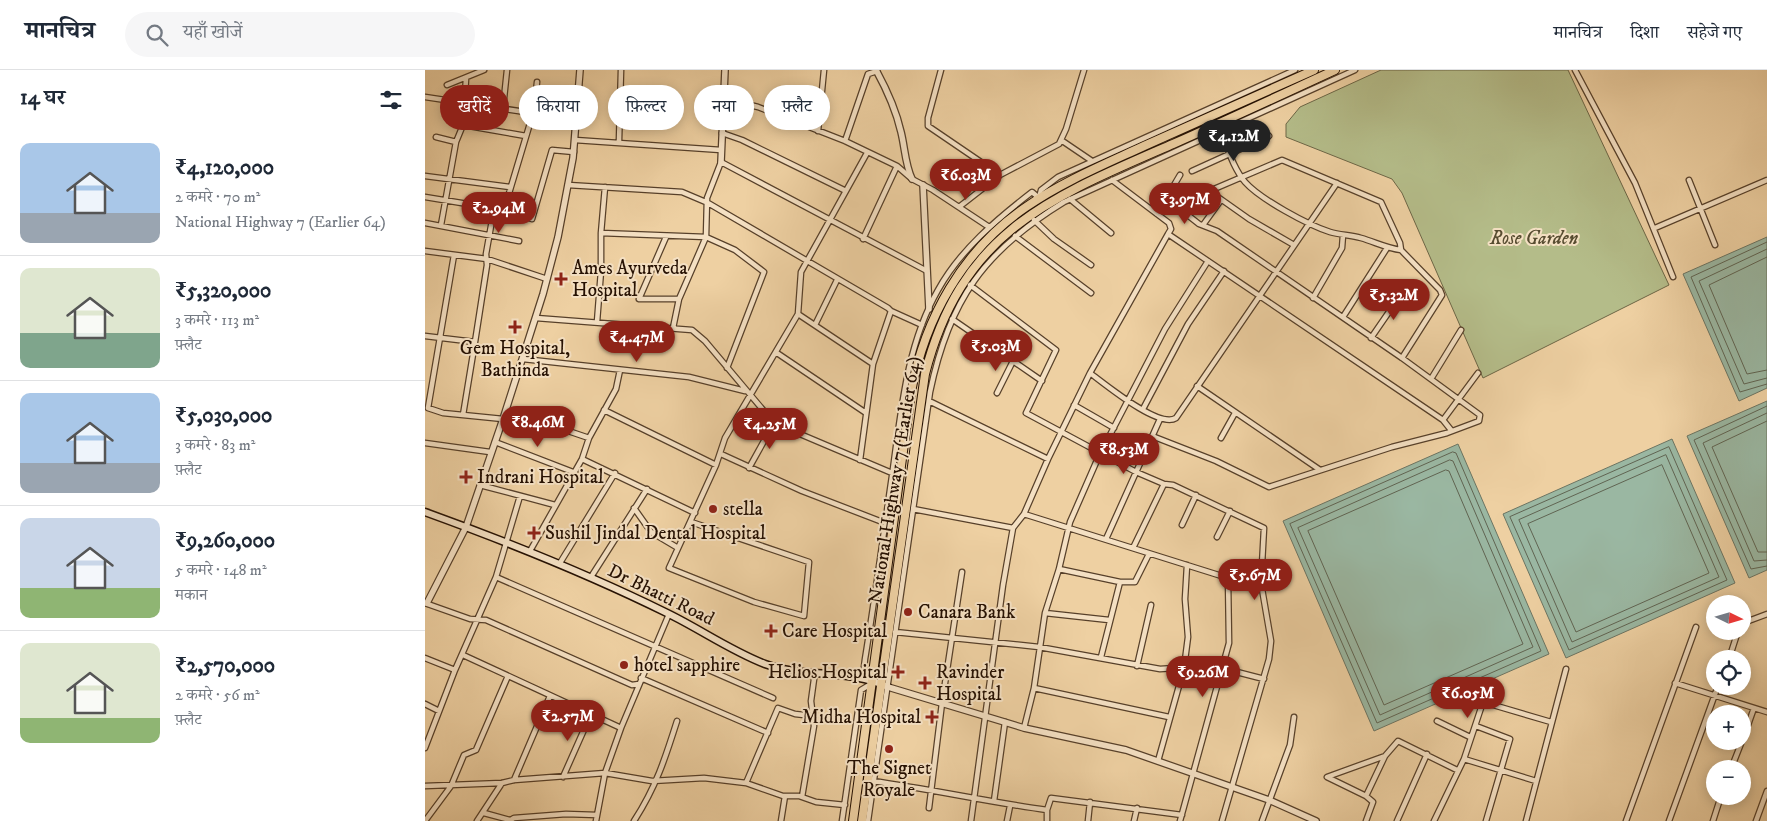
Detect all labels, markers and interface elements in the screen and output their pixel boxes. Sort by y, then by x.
search box [125,12,475,57]
text: मानचित्र [25,16,95,46]
icon: search [143,21,171,49]
text: यहाँ खोजें [183,21,243,44]
text: मानचित्र [1554,22,1602,44]
text: दिशा [1630,22,1659,44]
text: सहेजे गए [1687,22,1742,44]
text: 14 घर [20,85,65,111]
chip: खरीदें [440,85,509,130]
chip: किराया [519,85,598,130]
chip: फ़िल्टर [608,85,684,130]
chip: नया [694,85,754,130]
chip: फ़्लैट [764,85,830,130]
icon: filters [377,86,405,114]
pin: ₹4.12M [1193,119,1275,162]
text: ₹4.12M [1209,126,1259,146]
text: ₹4,120,000 [175,155,274,181]
pin: ₹6.03M [925,158,1007,201]
icon: home [60,163,120,223]
text: ₹6.03M [941,165,991,185]
pin: ₹3.97M [1144,182,1226,225]
text: 2 कमरे · 70 m² [175,187,260,207]
text: ₹3.97M [1160,189,1210,209]
pin: ₹2.94M [458,191,540,234]
text: ₹2.94M [473,198,525,218]
text: National Highway 7 (Earlier 64) [175,212,386,232]
park label: Rose Garden [1489,227,1578,250]
place label: Ames Ayurveda Hospital [572,257,688,302]
marker: Ames Ayurveda Hospital [554,272,568,286]
text: ₹5,320,000 [175,278,271,304]
pin: ₹5.32M [1353,278,1435,321]
text: ₹5.32M [1370,285,1418,305]
icon: home [60,288,120,348]
text: 3 कमरे · 113 m² [175,310,259,330]
marker: Gem Hospital, Bathinda [508,320,522,334]
pin: ₹4.47M [596,320,678,363]
text: ₹4.47M [610,327,664,347]
pin: ₹5.03M [955,330,1037,372]
text: फ़्लैट [175,335,202,355]
text: ₹5.03M [971,336,1021,356]
place label: Gem Hospital, Bathinda [460,337,570,382]
street label: National Highway 7 (Earlier 64) [864,355,926,605]
text: ₹5,030,000 [175,403,272,429]
pin: ₹8.46M [497,406,579,448]
pin: ₹4.25M [729,408,811,450]
text: ₹8.46M [511,412,565,432]
icon: home [60,413,120,473]
text: ₹4.25M [744,414,796,434]
pin: ₹8.53M [1083,432,1165,475]
text: 3 कमरे · 83 m² [175,435,256,455]
text: ₹8.53M [1099,439,1149,459]
text: फ़्लैट [175,460,202,480]
place label: Indrani Hospital [477,466,604,489]
marker: Indrani Hospital [459,470,473,484]
place label: stella [723,498,763,521]
marker: stella [707,503,719,515]
place label: Sushil Jindal Dental Hospital [545,522,766,545]
marker: Sushil Jindal Dental Hospital [527,526,541,540]
text: ₹9,260,000 [175,528,275,554]
icon: home [60,538,120,598]
pin: ₹5.67M [1214,558,1296,601]
street label: Dr Bhatti Road [604,559,719,631]
text: 5 कमरे · 148 m² [175,560,267,580]
text: ₹5.67M [1229,565,1281,585]
text: मकान [175,585,207,605]
north arrow [1706,595,1751,640]
map controls [1706,595,1751,805]
place label: Canara Bank [918,601,1016,624]
marker: Canara Bank [902,606,914,618]
place label: Care Hospital [782,620,887,643]
marker: Care Hospital [764,624,778,638]
button: locate [1706,650,1751,695]
text: ₹2,570,000 [175,653,275,679]
place label: hotel sapphire [634,654,740,677]
pin: ₹9.26M [1162,656,1244,698]
marker: hotel sapphire [618,659,630,671]
place label: Helios Hospital [768,661,887,684]
place label: Ravinder Hospital [936,661,1004,706]
text: ₹9.26M [1177,662,1229,682]
icon: home [60,663,120,723]
marker: Helios Hospital [891,665,905,679]
marker: Ravinder Hospital [918,676,932,690]
pin: ₹6.05M [1427,676,1509,719]
text: ₹6.05M [1442,683,1494,703]
text: 2 कमरे · 56 m² [175,685,260,705]
pin: ₹2.57M [527,700,609,742]
button: + [1706,705,1751,750]
text: ₹2.57M [542,706,594,726]
place label: Midha Hospital [802,706,921,729]
text: फ़्लैट [175,710,202,730]
marker: Midha Hospital [925,710,939,724]
marker: The Signet Royale [883,743,895,755]
place label: The Signet Royale [847,757,931,802]
button: − [1706,760,1751,805]

